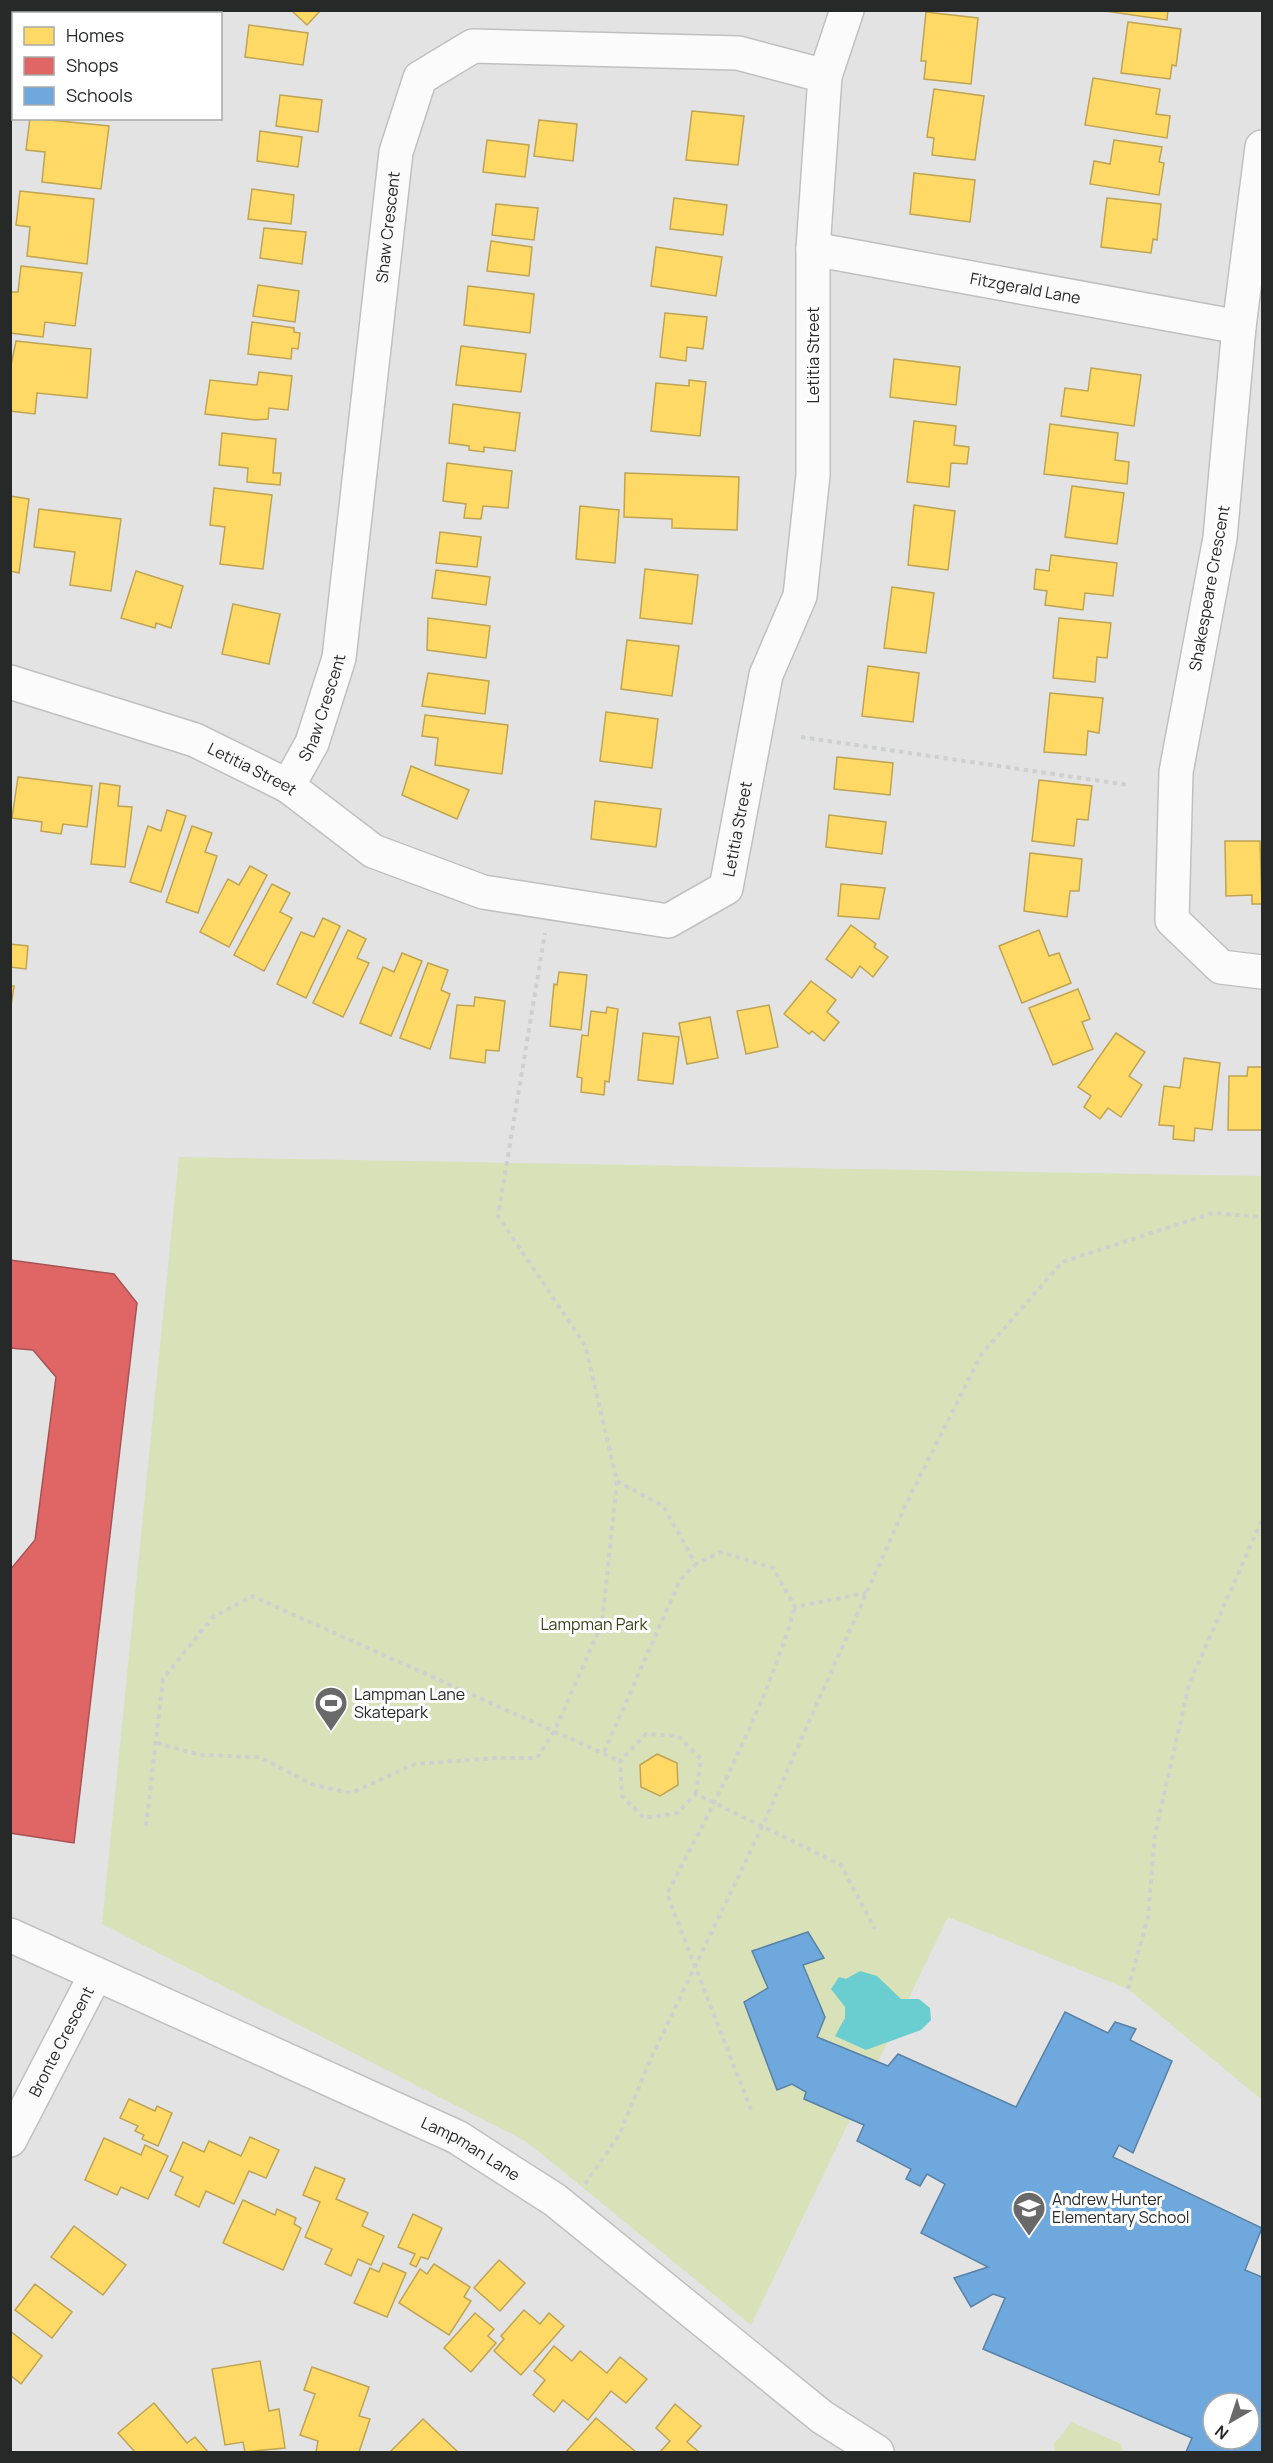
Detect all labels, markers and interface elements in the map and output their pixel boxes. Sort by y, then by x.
legend [12,12,222,120]
text: Homes [66,23,124,47]
text: Shops [66,53,118,77]
text: Schools [66,83,133,107]
street label: Shaw Crescent [370,170,405,284]
street label: Fitzgerald Lane [968,267,1083,309]
street label: Letitia Street [802,307,824,403]
street label: Shakespeare Crescent [1184,503,1234,673]
street label: Shaw Crescent [293,653,350,765]
street label: Letitia Street [204,737,302,800]
street label: Letitia Street [717,779,757,879]
park label: Lampman Park [540,1613,649,1635]
place label: Lampman Lane Skatepark [354,1683,465,1723]
sports icon: Lampman Lane Skatepark [313,1685,349,1732]
street label: Bronte Crescent [23,1982,99,2100]
street label: Lampman Lane [418,2111,524,2186]
place label: Andrew Hunter Elementary School [1052,2188,1190,2228]
school or university icon: Andrew Hunter Elementary School [1011,2190,1047,2237]
north arrow [1201,2391,1261,2451]
text: N [1210,2420,1233,2445]

